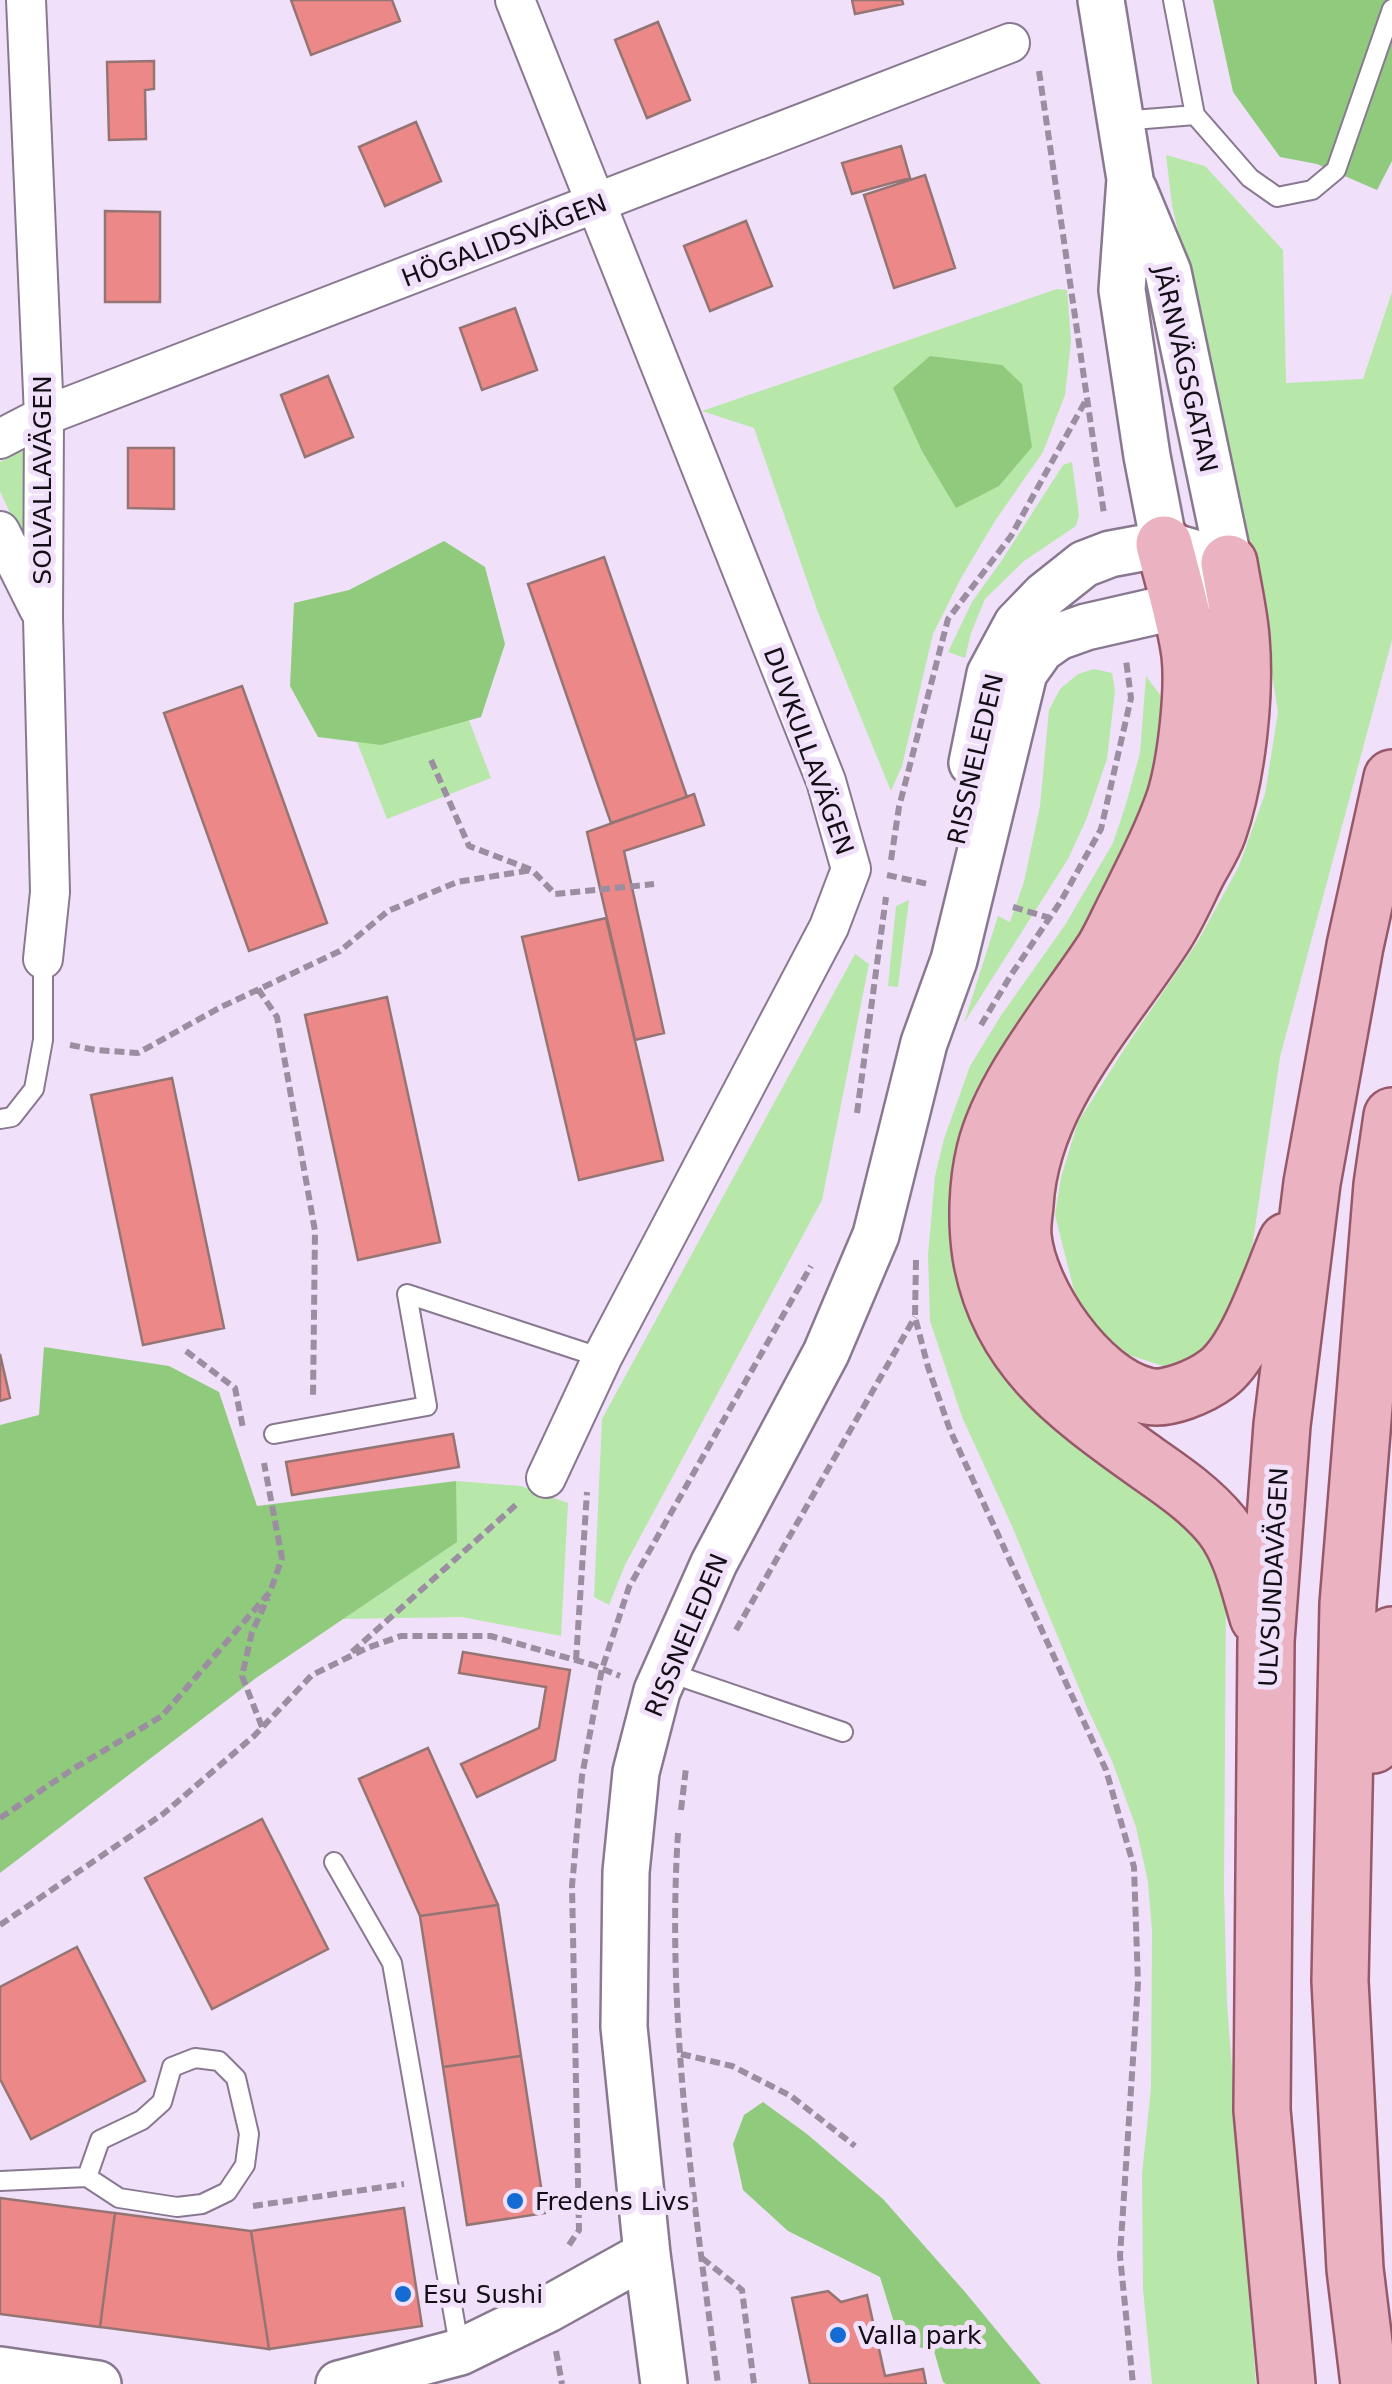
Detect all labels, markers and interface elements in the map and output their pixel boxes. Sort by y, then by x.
street label: HÖGALIDSVÄGEN [397,188,611,293]
street label: JÄRNVÄGSGATAN [1147,261,1223,475]
street label: SOLVALLAVÄGEN [28,375,57,585]
street label: DUVKULLAVÄGEN [758,643,860,859]
street label: RISSNELEDEN [942,671,1009,847]
street label: ULVSUNDAVÄGEN [1253,1467,1294,1688]
street label: RISSNELEDEN [639,1549,734,1721]
place label: Fredens Livs [535,2187,689,2216]
marker: Fredens Livs [504,2190,526,2212]
place label: Esu Sushi [423,2280,543,2309]
marker: Esu Sushi [392,2283,414,2305]
place label: Valla park [858,2321,982,2350]
marker: Valla park [827,2324,849,2346]

